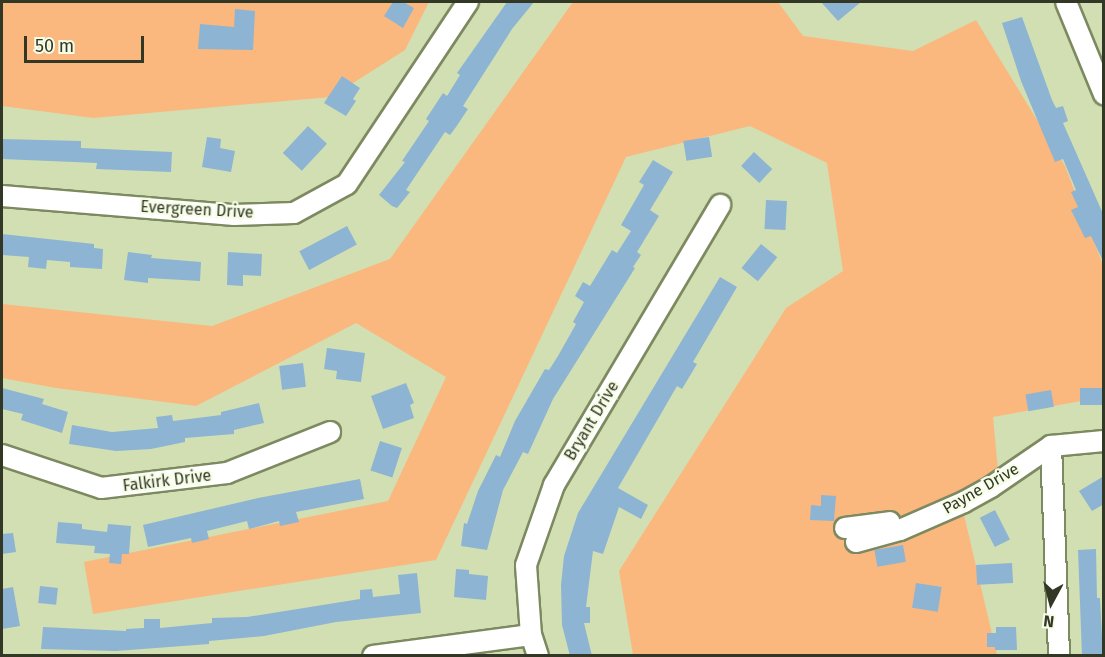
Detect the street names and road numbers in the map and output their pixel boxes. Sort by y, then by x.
street label: Evergreen Drive [140,197,254,223]
street label: Bryant Drive [561,378,623,464]
street label: Payne Drive [940,460,1022,518]
street label: Falkirk Drive [122,466,212,496]

